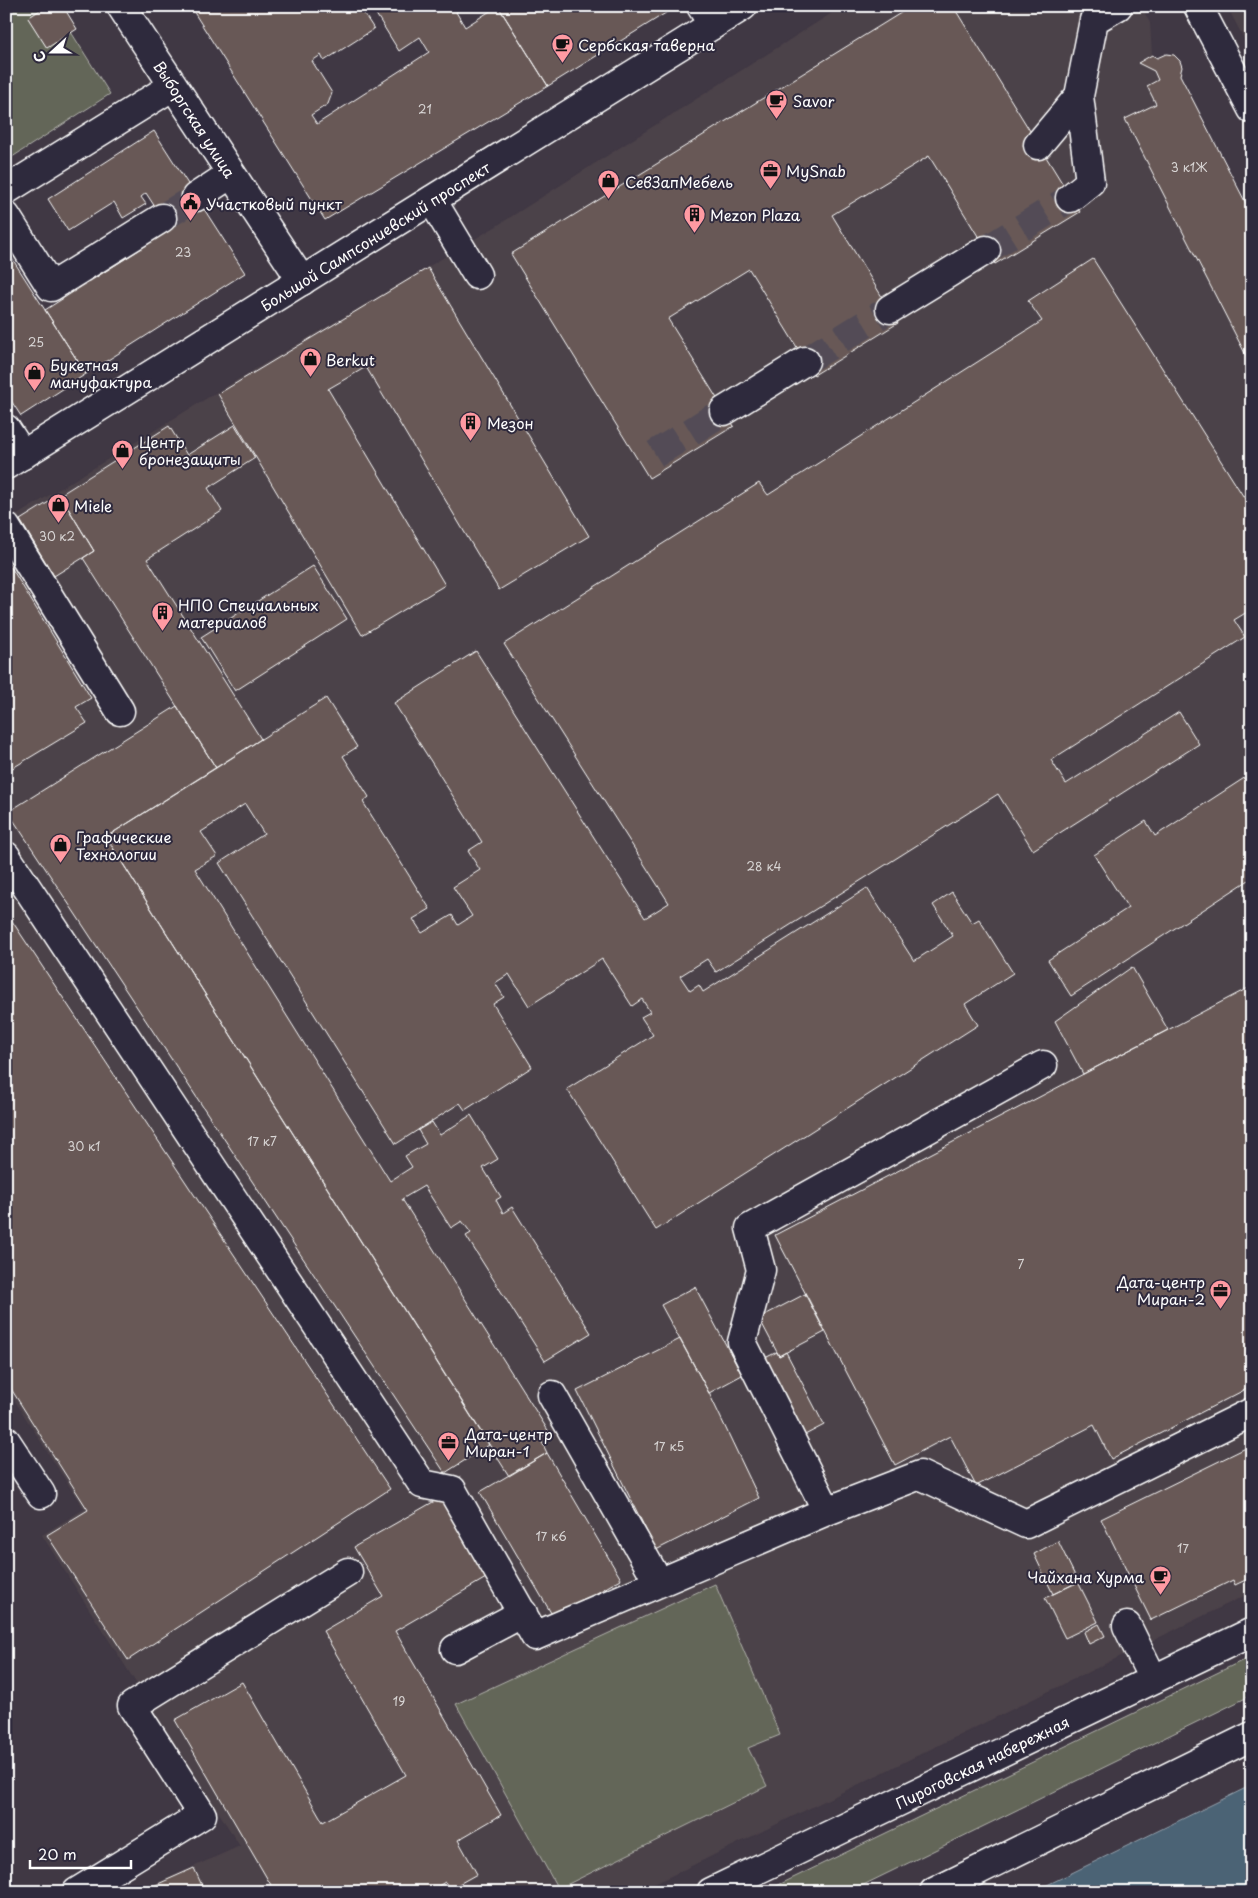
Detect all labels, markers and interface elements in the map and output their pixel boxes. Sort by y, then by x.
north arrow [28,28,78,78]
cafe icon: Сербская таверна [550,32,574,63]
place label: Сербская таверна [578,33,716,56]
text: С [28,48,51,66]
street label: Выборгская улица [148,56,242,183]
cafe icon: Savor [765,88,789,119]
place label: Savor [793,89,835,112]
house number: 21 [418,100,432,118]
street label: Большой Сампсониевский проспект [256,155,495,316]
office icon: MySnab [758,158,782,189]
house number: 3 к1Ж [1171,158,1207,176]
place label: MySnab [786,159,846,182]
shop icon: СевЗапМебель [597,169,621,200]
place label: СевЗапМебель [625,170,733,193]
public building icon: Участковый пункт [178,191,202,222]
place label: Участковый пункт [206,192,343,215]
building icon: Mezon Plaza [682,202,706,233]
place label: Mezon Plaza [710,203,801,226]
house number: 23 [175,243,191,261]
house number: 25 [28,333,44,351]
shop icon: Berkut [298,347,322,378]
place label: Berkut [326,348,375,371]
place label: Букетная мануфактура [50,353,152,393]
shop icon: Букетная мануфактура [22,361,46,392]
building icon: Мезон [459,410,483,441]
place label: Мезон [487,411,534,434]
place label: Центр бронезащиты [139,430,241,470]
shop icon: Центр бронезащиты [111,438,135,469]
shop icon: Miele [46,493,70,524]
place label: Miele [74,494,112,517]
house number: 30 к2 [39,527,75,545]
place label: НПО Специальных материалов [178,593,319,633]
building icon: НПО Специальных материалов [150,601,174,632]
place label: Графические Технологии [76,825,171,865]
shop icon: Графические Технологии [48,833,72,864]
house number: 28 к4 [747,857,782,875]
house number: 17 к7 [247,1132,277,1150]
house number: 30 к1 [68,1137,100,1155]
house number: 7 [1018,1255,1025,1273]
place label: Дата-центр Миран-2 [1116,1270,1205,1310]
office icon: Дата-центр Миран-2 [1209,1278,1233,1309]
place label: Дата-центр Миран-1 [464,1422,553,1462]
office icon: Дата-центр Миран-1 [437,1430,461,1461]
house number: 17 к5 [654,1437,684,1455]
house number: 17 к6 [535,1527,567,1545]
house number: 17 [1177,1539,1189,1557]
cafe icon: Чайхана Хурма [1148,1564,1172,1595]
place label: Чайхана Хурма [1027,1565,1145,1588]
house number: 19 [393,1692,405,1710]
street label: Пироговская набережная [891,1710,1073,1814]
scale bar [30,1838,131,1870]
text: 20 m [38,1842,77,1865]

